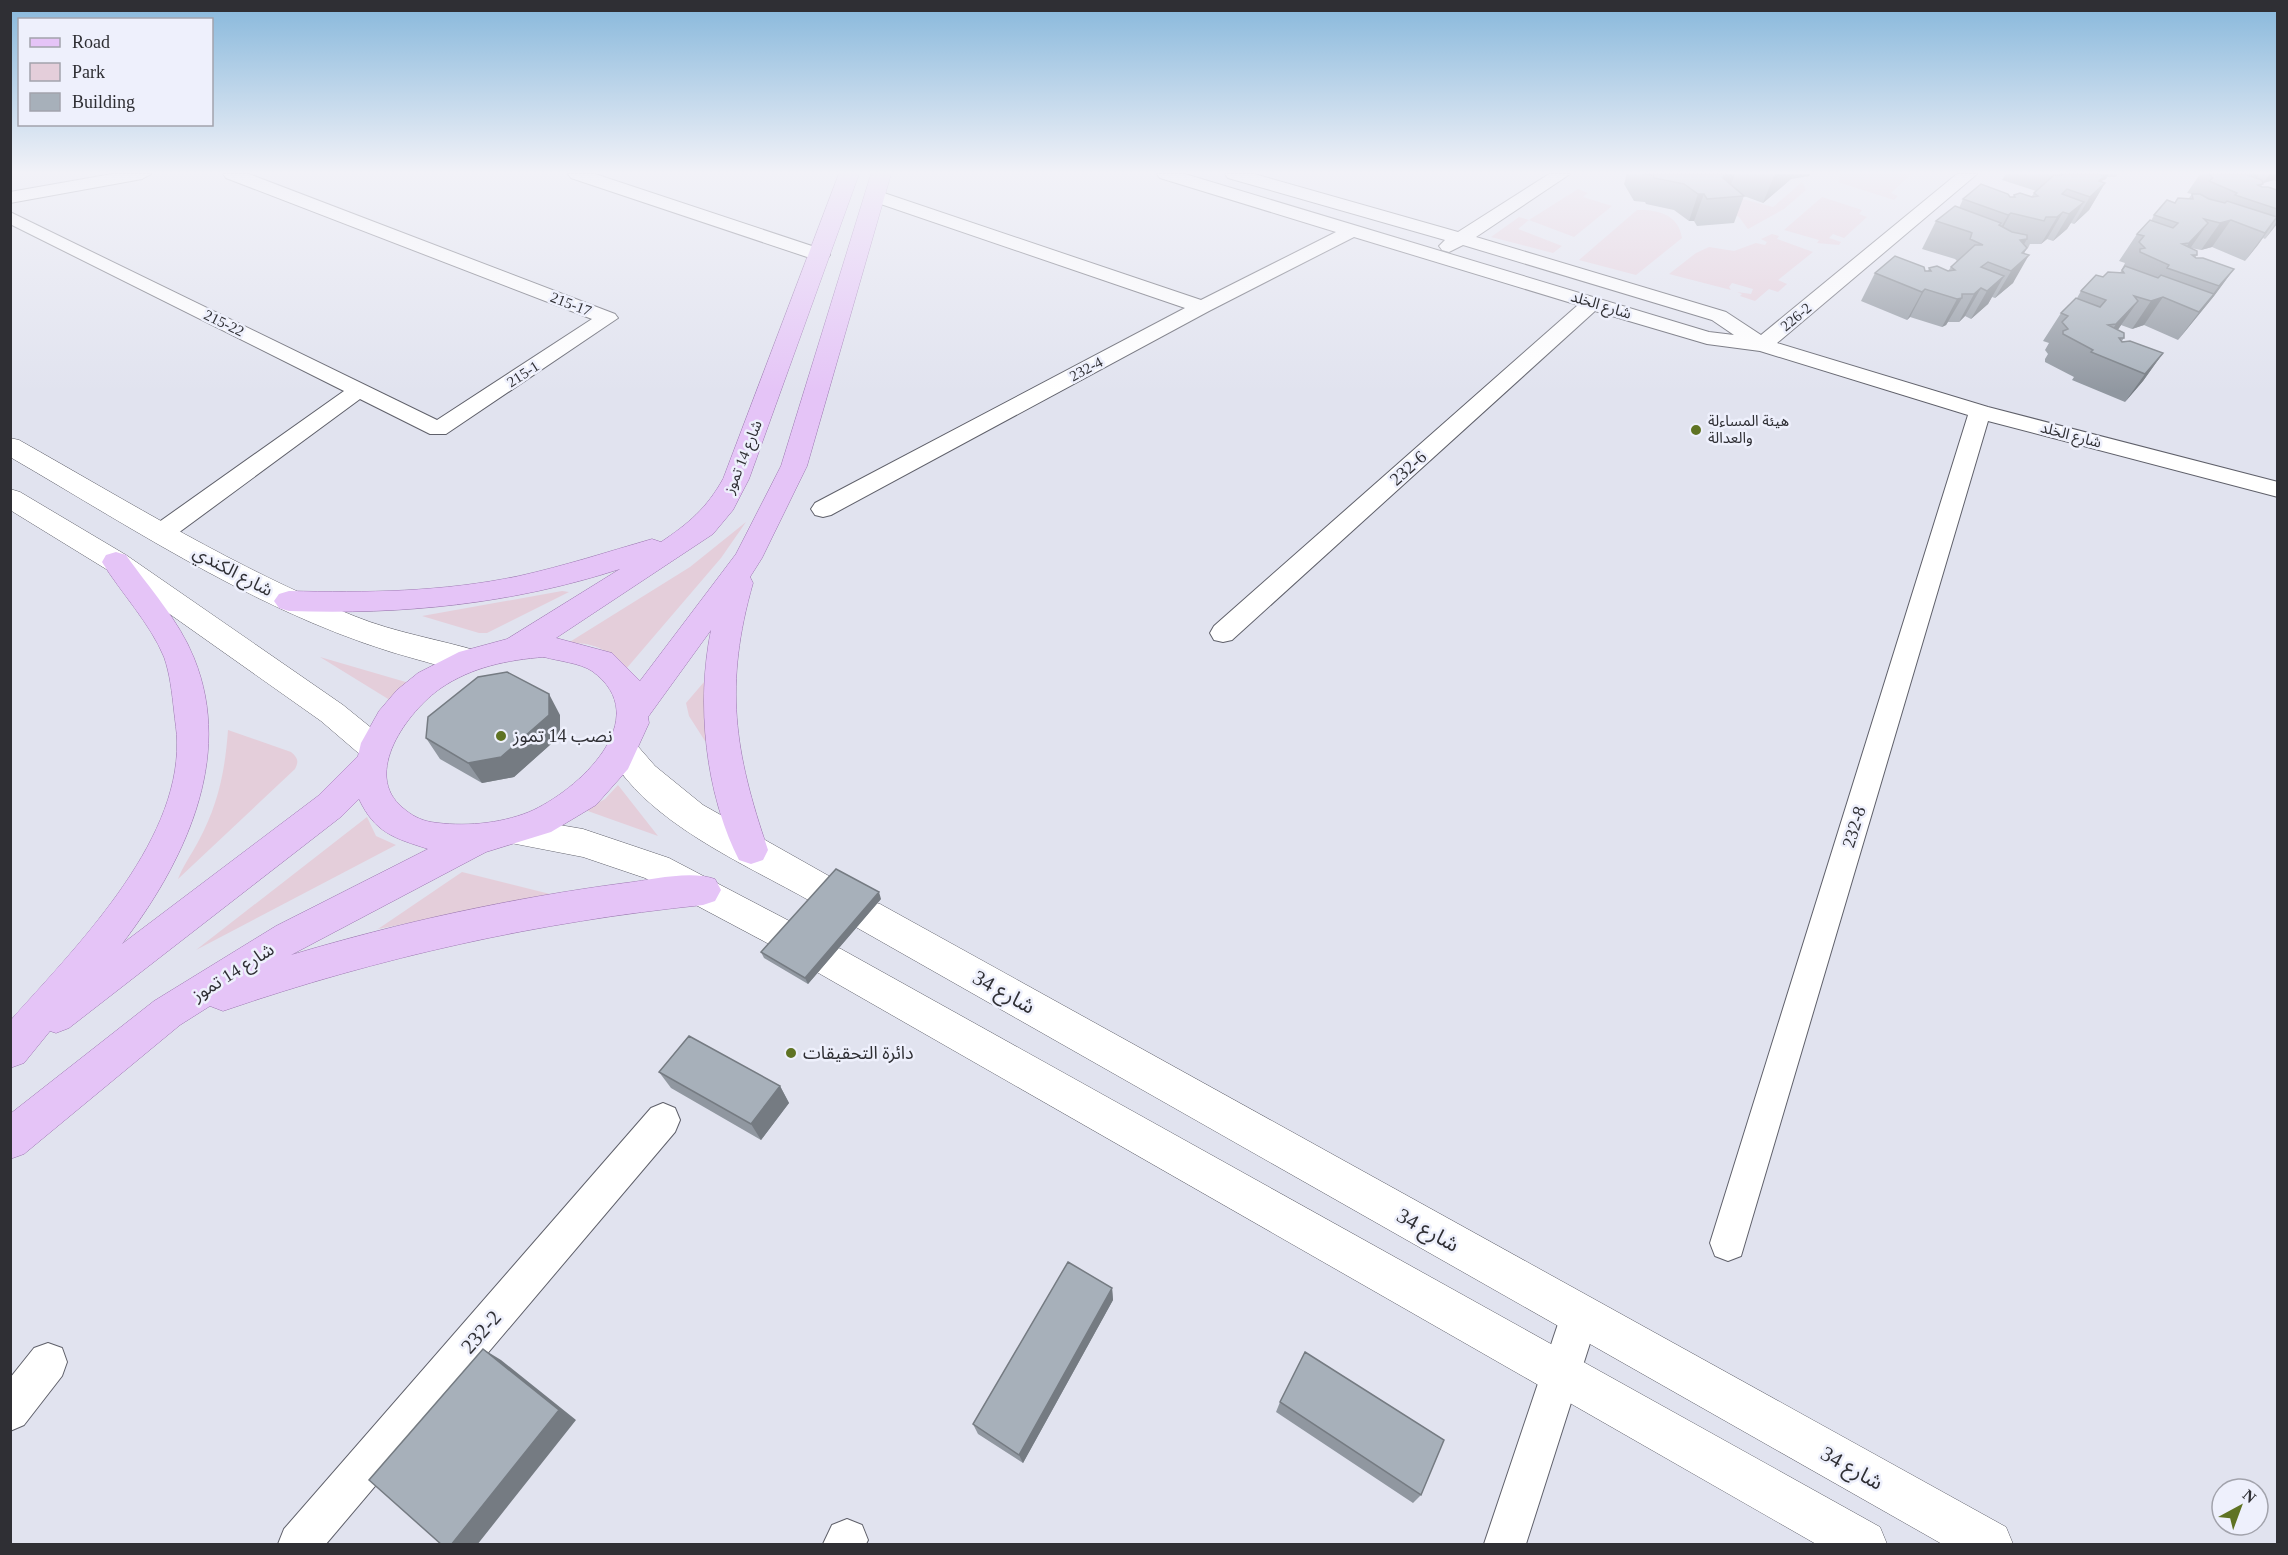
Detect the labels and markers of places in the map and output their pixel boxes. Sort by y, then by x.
place label: هيئة المساءلة والعدالة [1708,413,1789,447]
marker: هيئة المساءلة والعدالة [1689,423,1703,437]
place label: نصب 14 تموز [512,726,613,747]
marker: نصب 14 تموز [494,729,508,743]
place label: دائرة التحقيقات [803,1043,914,1064]
marker: دائرة التحقيقات [784,1046,798,1060]

